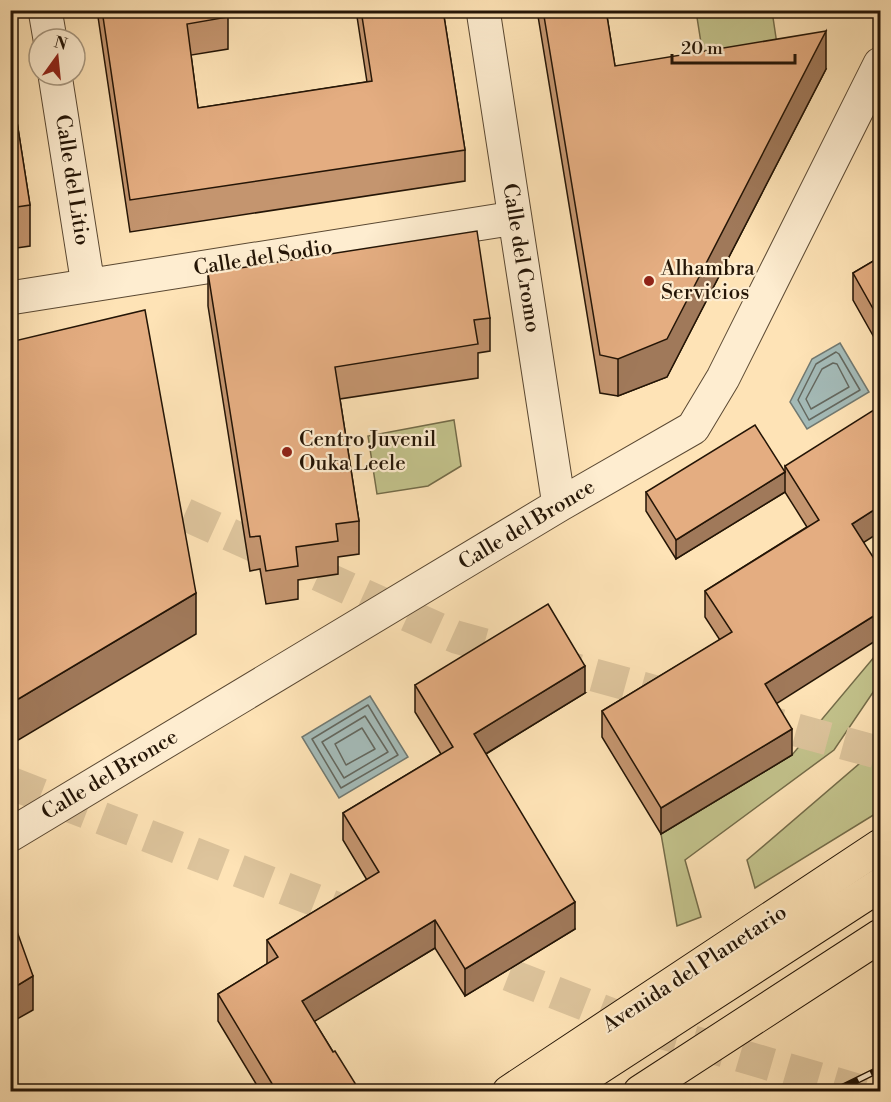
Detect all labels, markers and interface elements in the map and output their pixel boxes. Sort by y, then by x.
north arrow [27,27,87,87]
scale bar [672,27,795,65]
text: N [52,32,70,55]
text: 20 m [681,37,723,60]
street label: Calle del Litio [49,113,95,247]
street label: Calle del Cromo [496,182,546,334]
street label: Calle del Sodio [192,234,334,282]
place label: Alhambra Servicios [660,256,755,306]
marker: Alhambra Servicios [642,274,656,288]
place label: Centro Juvenil Ouka Leele [299,427,436,477]
marker: Centro Juvenil Ouka Leele [280,445,294,459]
street label: Calle del Bronce [454,474,600,576]
street label: Calle del Bronce [37,724,183,826]
street label: Avenida del Planetario [597,900,792,1039]

